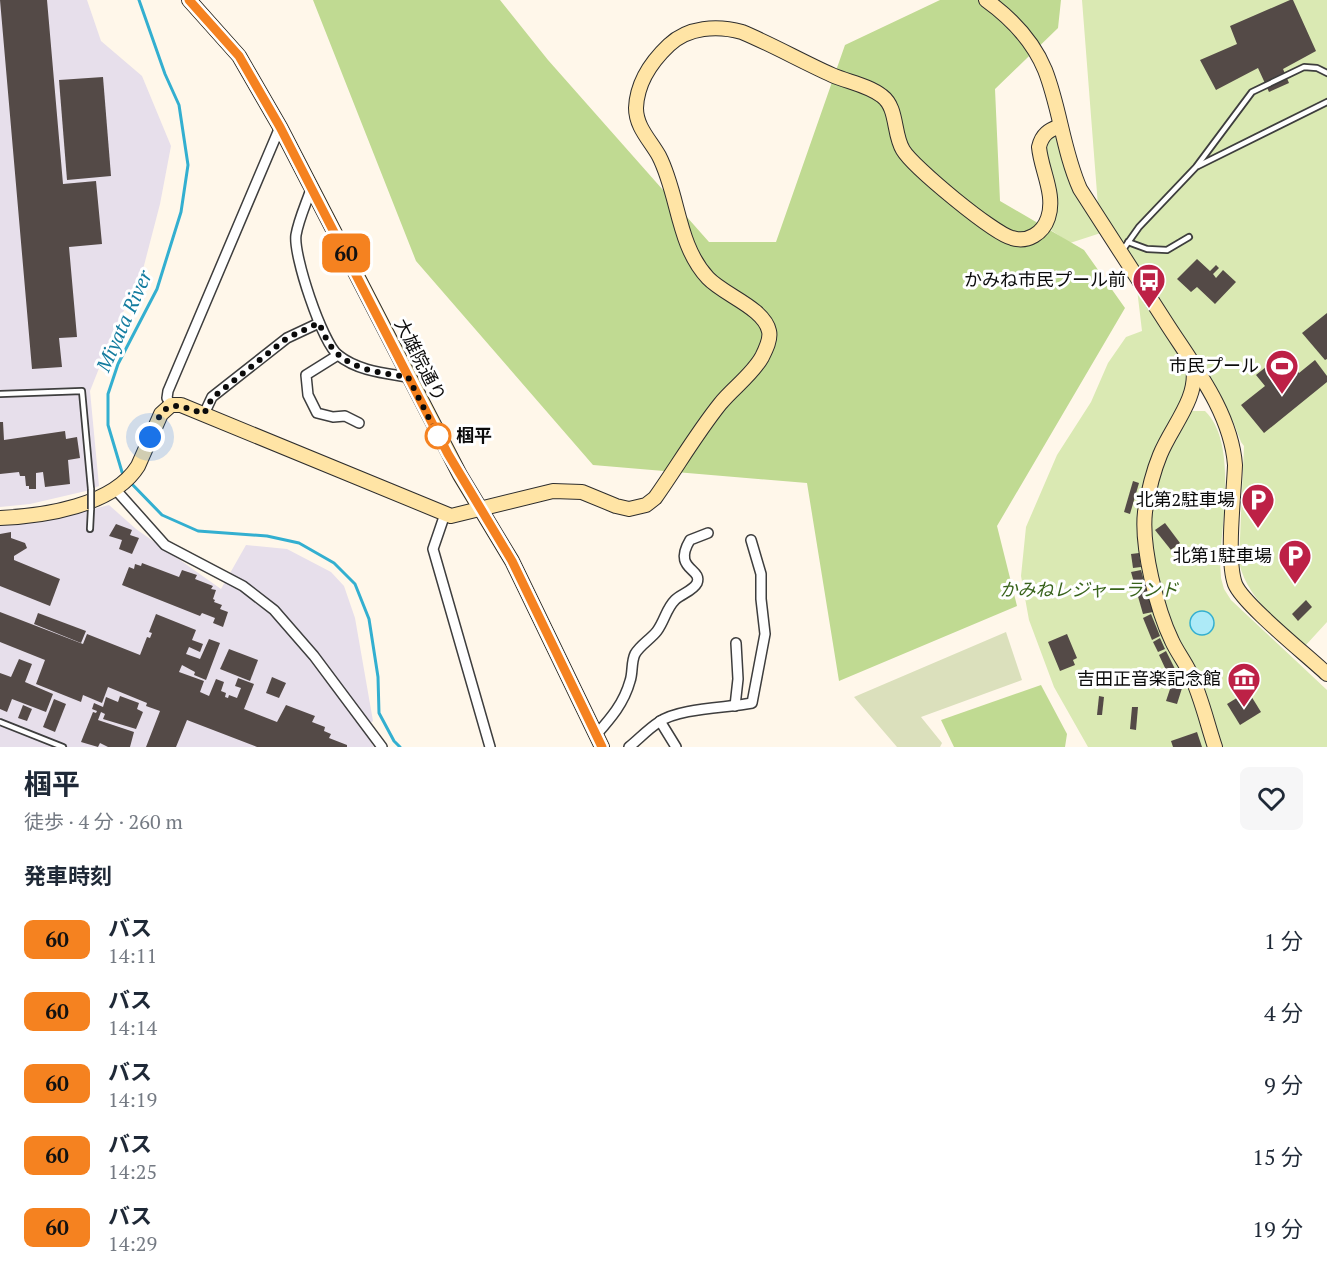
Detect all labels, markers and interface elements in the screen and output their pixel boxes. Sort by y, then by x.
line badge: 60 [319,234,373,272]
text: 60 [334,239,358,267]
bus stop icon: かみね市民プール前 [1131,262,1167,309]
water label: Miyata River [89,265,158,377]
place label: かみね市民プール前 [964,267,1126,291]
street label: 大雄院通り [390,314,452,405]
sports icon: 市民プール [1264,348,1300,395]
place label: 市民プール [1169,353,1259,377]
your location [135,422,165,452]
marker: 椢平 [425,423,451,449]
place label: 椢平 [456,423,492,447]
parking icon: 北第2駐車場 [1240,482,1276,529]
place label: 北第2駐車場 [1135,487,1235,511]
parking icon: 北第1駐車場 [1277,538,1313,585]
place label: 北第1駐車場 [1172,543,1272,567]
park label: かみねレジャーランド [999,577,1180,601]
museum icon: 吉田正音楽記念館 [1226,661,1262,708]
place label: 吉田正音楽記念館 [1077,666,1221,690]
text: 椢平 [24,765,80,802]
button: heart [1240,767,1303,830]
text: 徒歩 · 4 分 · 260 m [24,808,183,835]
text: 発車時刻 [24,861,112,890]
text: バス [108,913,152,942]
text: 60 [45,925,69,953]
text: 1 分 [1264,926,1303,955]
text: 14:11 [108,942,157,969]
text: バス [108,985,152,1014]
text: 60 [45,997,69,1025]
text: 4 分 [1264,998,1303,1027]
text: 14:14 [108,1014,157,1041]
text: バス [108,1057,152,1086]
text: 60 [45,1069,69,1097]
text: 9 分 [1264,1070,1303,1099]
text: 14:19 [108,1086,157,1113]
text: バス [108,1129,152,1158]
text: 60 [45,1141,69,1169]
text: 15 分 [1252,1142,1303,1171]
text: 14:25 [108,1158,157,1185]
text: バス [108,1201,152,1230]
text: 60 [45,1213,69,1241]
text: 19 分 [1252,1214,1303,1243]
text: 14:29 [108,1230,157,1257]

